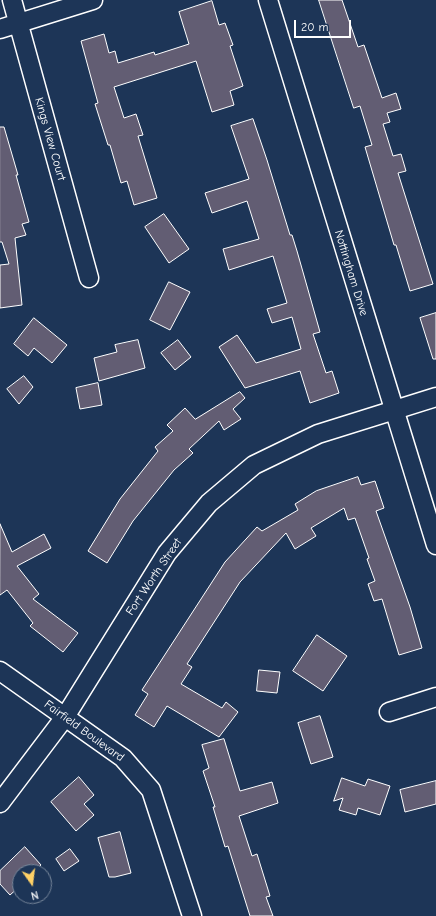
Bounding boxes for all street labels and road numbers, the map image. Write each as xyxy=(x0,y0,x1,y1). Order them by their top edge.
street label: Kings View Court xyxy=(31,96,69,182)
street label: Nottingham Drive xyxy=(331,228,371,318)
street label: Fort Worth Street xyxy=(123,536,185,618)
street label: Fairfield Boulevard xyxy=(41,697,127,765)

